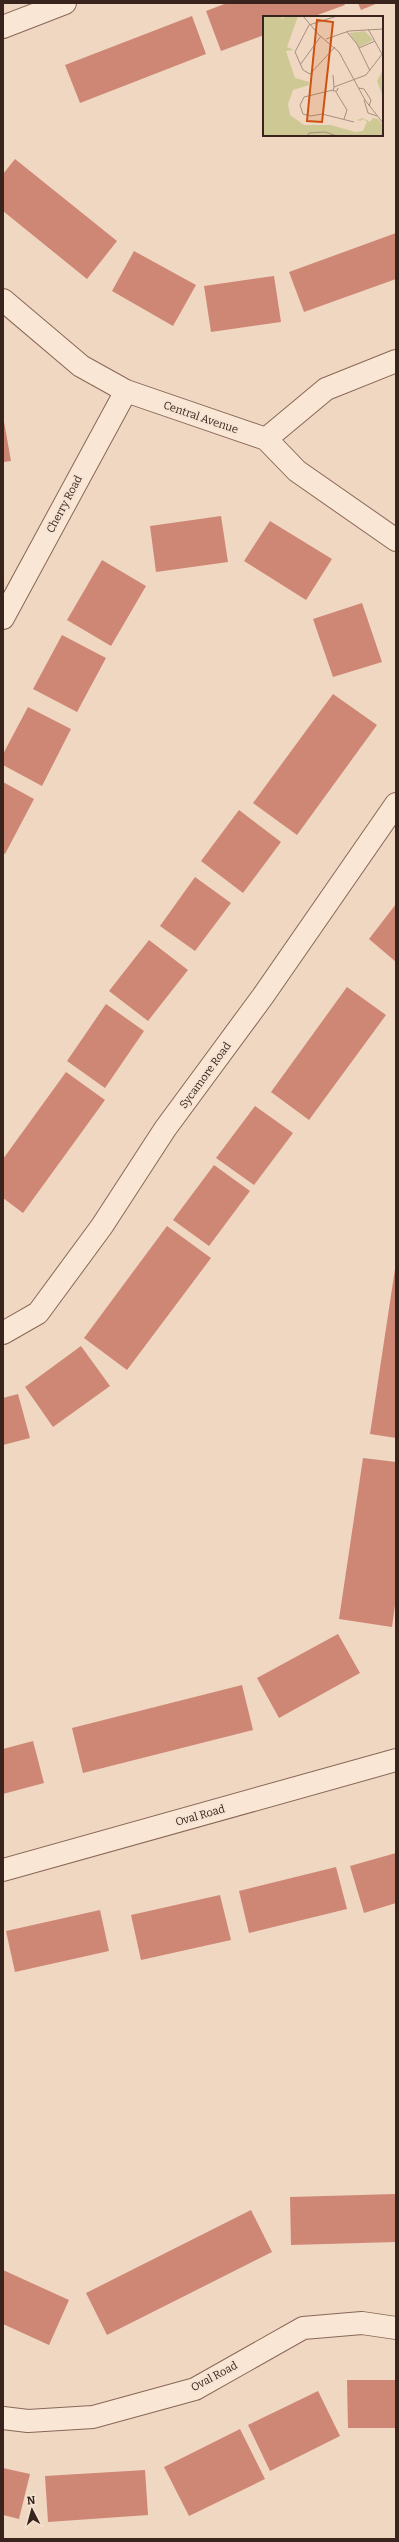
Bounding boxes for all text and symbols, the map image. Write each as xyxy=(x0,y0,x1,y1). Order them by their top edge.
inset map xyxy=(263,16,383,136)
street label: Central Avenue xyxy=(162,399,240,436)
street label: Cherry Road xyxy=(44,473,85,535)
street label: Sycamore Road xyxy=(177,1039,234,1111)
street label: Oval Road xyxy=(174,1802,227,1829)
street label: Oval Road xyxy=(189,2359,240,2394)
north arrow xyxy=(12,2490,52,2530)
text: N xyxy=(26,2494,36,2507)

